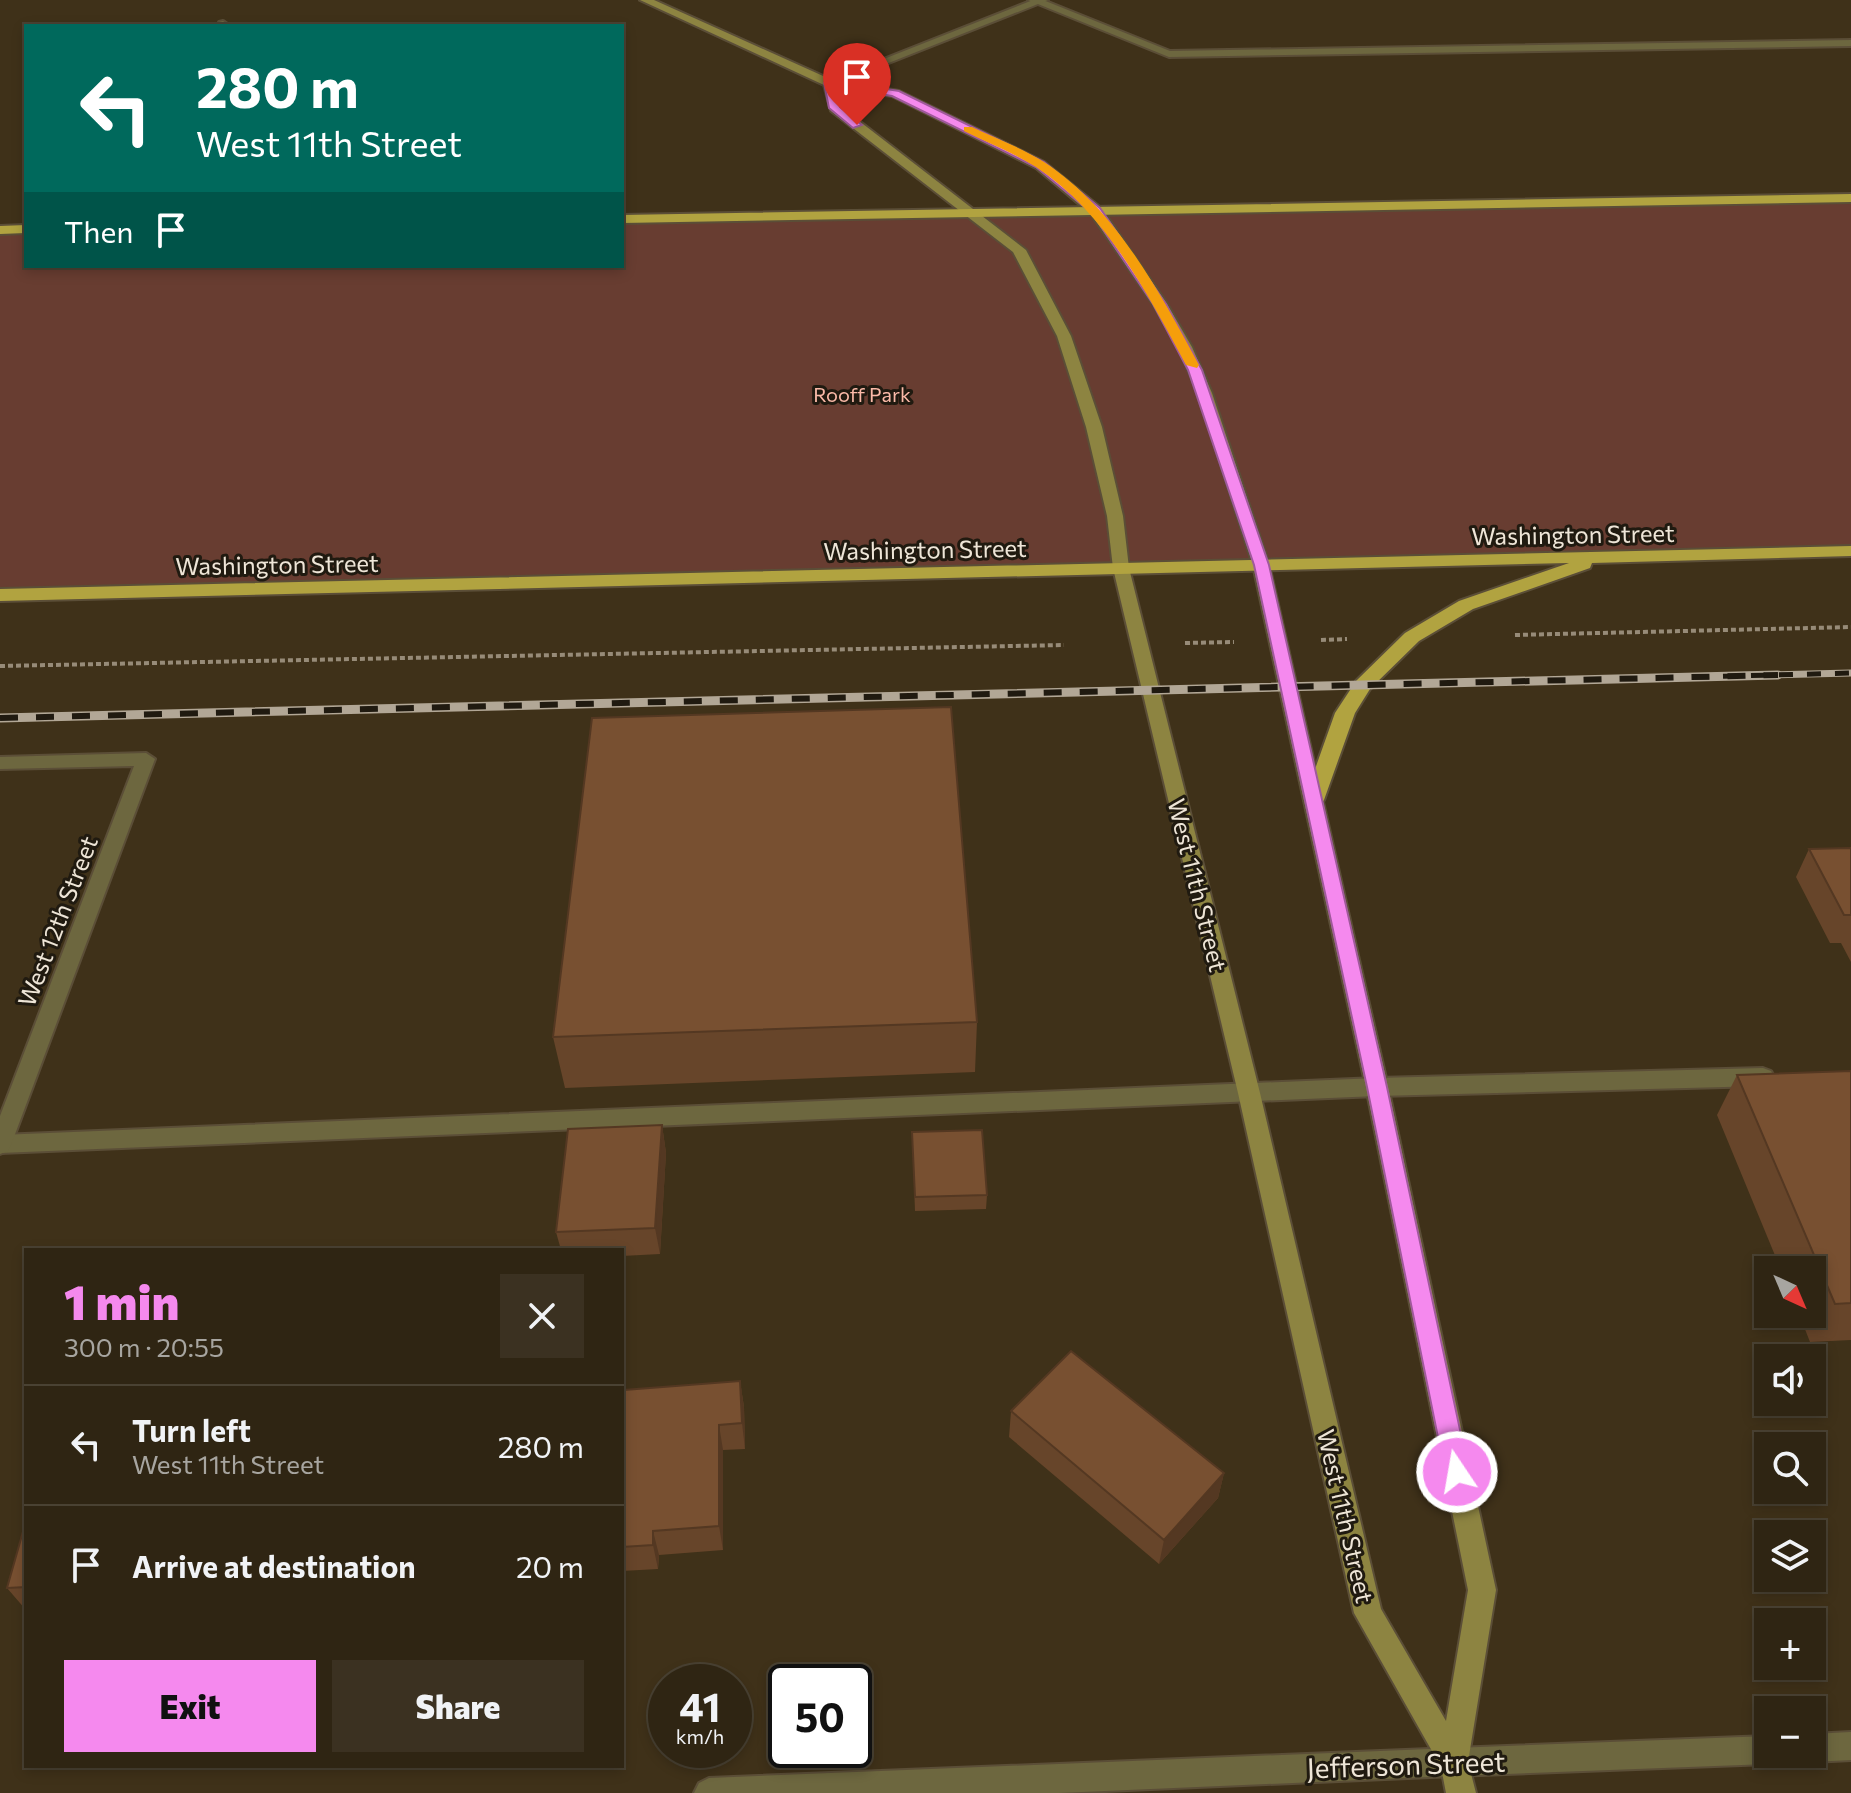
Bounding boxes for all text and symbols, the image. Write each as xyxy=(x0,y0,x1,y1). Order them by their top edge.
pin xyxy=(823,43,891,125)
text: 280 m xyxy=(196,51,359,120)
icon: arrive xyxy=(835,55,879,99)
icon: left xyxy=(64,56,168,160)
text: West 11th Street xyxy=(196,120,462,164)
icon: arrive xyxy=(149,208,193,252)
text: Then xyxy=(64,212,133,249)
park label: Rooff Park xyxy=(813,382,911,406)
street label: Washington Street xyxy=(1471,518,1675,550)
street label: Washington Street xyxy=(823,533,1027,565)
street label: Washington Street xyxy=(175,548,379,580)
street label: West 11th Street xyxy=(1162,795,1234,975)
street label: West 12th Street xyxy=(11,831,103,1010)
north arrow xyxy=(1754,1256,1826,1328)
map controls xyxy=(1754,1256,1826,1768)
text: 1 min xyxy=(64,1271,179,1330)
button: close xyxy=(500,1274,584,1358)
text: 300 m · 20:55 xyxy=(64,1331,224,1362)
button: sound xyxy=(1754,1344,1826,1416)
text: Turn left xyxy=(132,1411,251,1448)
icon: left xyxy=(64,1423,108,1467)
street label: West 11th Street xyxy=(1312,1426,1380,1606)
text: 280 m xyxy=(498,1427,584,1464)
position arrow xyxy=(1415,1430,1499,1514)
button: search xyxy=(1754,1432,1826,1504)
text: West 11th Street xyxy=(132,1448,324,1479)
button: layers xyxy=(1754,1520,1826,1592)
icon: arrive xyxy=(64,1543,108,1587)
text: Arrive at destination xyxy=(132,1547,416,1584)
text: 20 m xyxy=(516,1547,584,1584)
button: + xyxy=(1754,1608,1826,1680)
button: Exit xyxy=(64,1660,316,1752)
button: Share xyxy=(332,1660,584,1752)
speed limit sign: 50 xyxy=(768,1664,872,1768)
text: 41 xyxy=(679,1681,721,1730)
button: − xyxy=(1754,1696,1826,1768)
text: km/h xyxy=(676,1724,724,1748)
street label: Jefferson Street xyxy=(1306,1744,1506,1784)

